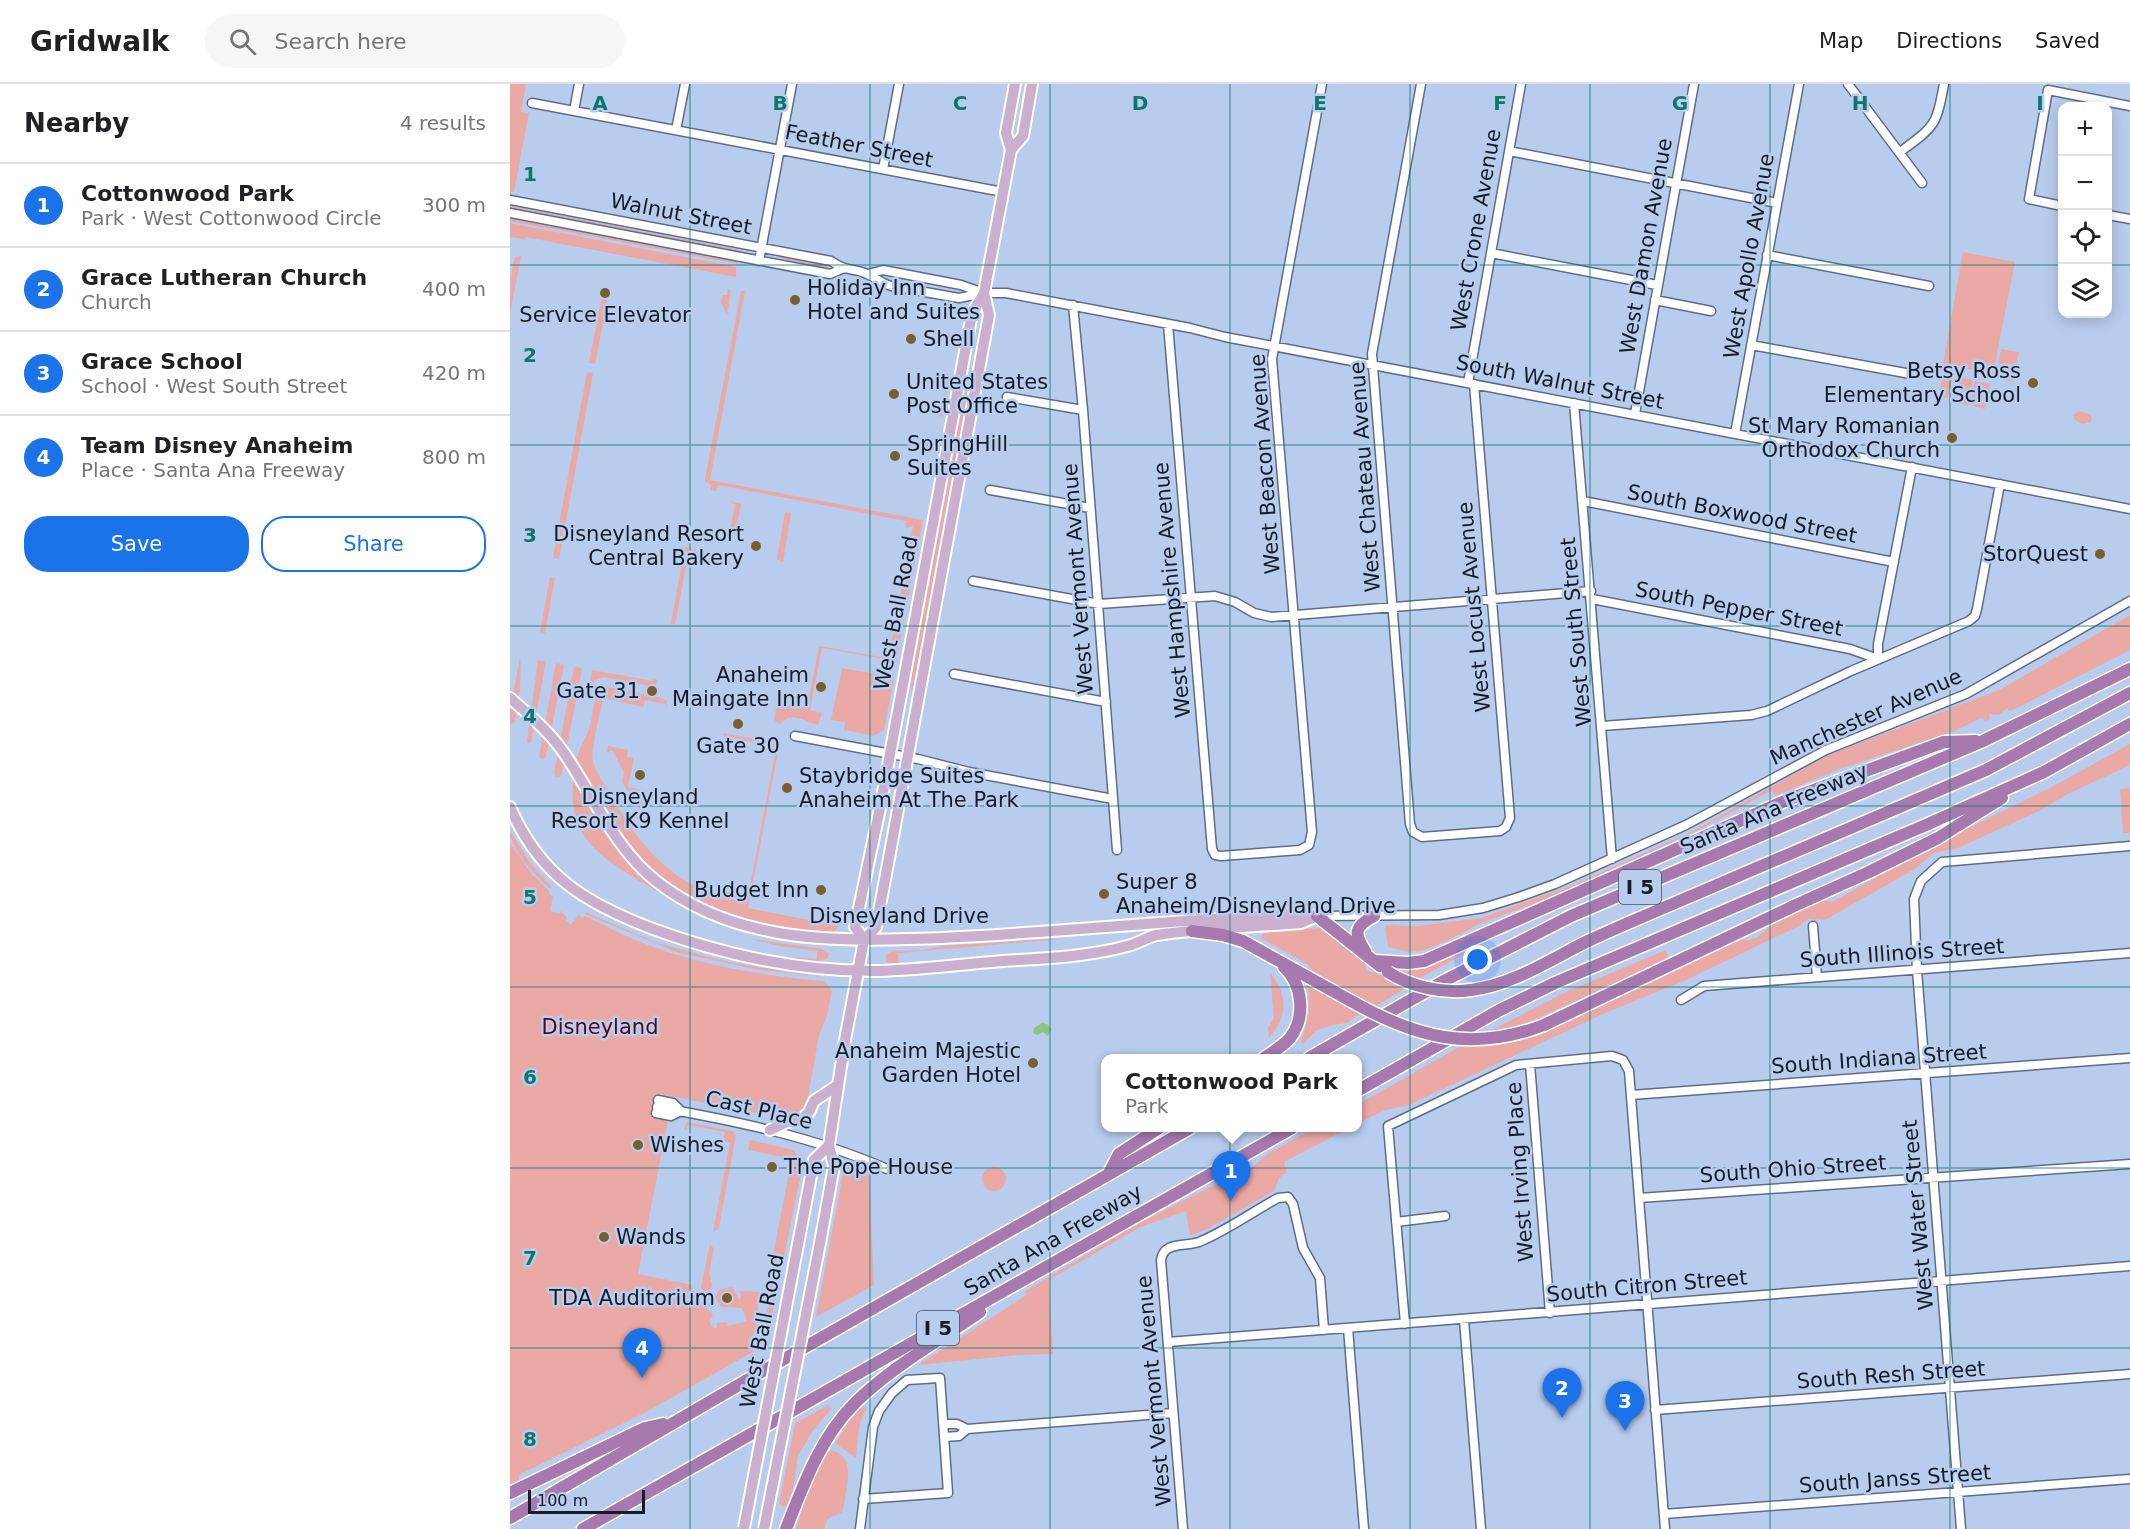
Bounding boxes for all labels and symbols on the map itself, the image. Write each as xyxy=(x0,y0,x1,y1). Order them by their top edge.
text: A xyxy=(592,91,608,115)
text: B xyxy=(772,91,788,115)
text: C xyxy=(953,91,967,115)
text: D xyxy=(1132,91,1148,115)
text: E xyxy=(1313,91,1327,115)
text: F xyxy=(1493,91,1507,115)
text: G xyxy=(1672,91,1688,115)
text: H xyxy=(1852,91,1868,115)
text: I xyxy=(2036,91,2044,115)
street label: Feather Street xyxy=(783,120,935,172)
street label: West Crone Avenue xyxy=(1446,127,1506,333)
street label: West Damon Avenue xyxy=(1615,136,1677,356)
street label: West Apollo Avenue xyxy=(1719,151,1779,361)
text: 1 xyxy=(523,162,537,186)
street label: Walnut Street xyxy=(608,189,754,239)
place label: Holiday Inn Hotel and Suites xyxy=(807,276,980,324)
marker: Service Elevator xyxy=(598,286,612,300)
marker: Holiday Inn Hotel and Suites xyxy=(788,293,802,307)
place label: Service Elevator xyxy=(519,303,691,327)
place label: Shell xyxy=(923,327,974,351)
marker: Shell xyxy=(904,332,918,346)
text: 2 xyxy=(523,343,537,367)
street label: South Walnut Street xyxy=(1454,350,1666,414)
street label: West Beacon Avenue xyxy=(1245,353,1285,575)
place label: Betsy Ross Elementary School xyxy=(1824,359,2021,407)
street label: West Chateau Avenue xyxy=(1345,361,1385,593)
place label: United States Post Office xyxy=(906,370,1048,418)
marker: Betsy Ross Elementary School xyxy=(2026,376,2040,390)
marker: United States Post Office xyxy=(887,387,901,401)
place label: St Mary Romanian Orthodox Church xyxy=(1748,414,1940,462)
marker: St Mary Romanian Orthodox Church xyxy=(1945,431,1959,445)
place label: SpringHill Suites xyxy=(907,432,1008,480)
marker: SpringHill Suites xyxy=(888,449,902,463)
street label: West Hampshire Avenue xyxy=(1149,461,1195,719)
street label: West Vermont Avenue xyxy=(1058,463,1098,695)
street label: South Boxwood Street xyxy=(1625,480,1859,548)
street label: West Locust Avenue xyxy=(1453,501,1495,713)
place label: Disneyland Resort Central Bakery xyxy=(553,522,744,570)
text: 3 xyxy=(523,523,537,547)
street label: West Ball Road xyxy=(869,534,923,692)
street label: West South Street xyxy=(1556,536,1596,728)
marker: Disneyland Resort Central Bakery xyxy=(749,539,763,553)
place label: StorQuest xyxy=(1983,542,2088,566)
marker: StorQuest xyxy=(2093,547,2107,561)
street label: South Pepper Street xyxy=(1633,577,1845,641)
place label: Anaheim Maingate Inn xyxy=(672,663,809,711)
street label: Manchester Avenue xyxy=(1766,664,1966,770)
place label: Gate 31 xyxy=(556,679,640,703)
marker: Anaheim Maingate Inn xyxy=(814,680,828,694)
marker: Gate 31 xyxy=(645,684,659,698)
text: 4 xyxy=(523,704,537,728)
marker: Gate 30 xyxy=(731,717,745,731)
place label: Gate 30 xyxy=(696,734,780,758)
street label: Santa Ana Freeway xyxy=(1677,759,1871,859)
place label: Staybridge Suites Anaheim At The Park xyxy=(799,764,1020,812)
marker: Disneyland Resort K9 Kennel xyxy=(633,768,647,782)
marker: Staybridge Suites Anaheim At The Park xyxy=(780,781,794,795)
place label: Disneyland Resort K9 Kennel xyxy=(551,785,729,833)
place label: Super 8 Anaheim/Disneyland Drive xyxy=(1116,870,1396,918)
road number: I 5 xyxy=(1619,870,1661,904)
place label: Budget Inn xyxy=(694,878,809,902)
marker: Budget Inn xyxy=(814,883,828,897)
text: 5 xyxy=(523,885,537,909)
marker: Super 8 Anaheim/Disneyland Drive xyxy=(1097,887,1111,901)
street label: Disneyland Drive xyxy=(809,904,989,928)
street label: South Illinois Street xyxy=(1799,934,2005,972)
your location xyxy=(1463,945,1492,974)
park label: Disneyland xyxy=(542,1015,658,1039)
place label: Anaheim Majestic Garden Hotel xyxy=(835,1039,1021,1087)
street label: South Indiana Street xyxy=(1770,1039,1988,1079)
marker: Anaheim Majestic Garden Hotel xyxy=(1026,1056,1040,1070)
text: 6 xyxy=(523,1065,537,1089)
street label: West Irving Place xyxy=(1502,1081,1538,1263)
street label: Cast Place xyxy=(703,1086,815,1134)
street label: West Water Street xyxy=(1898,1119,1938,1311)
place label: Wishes xyxy=(650,1133,724,1157)
marker: Wishes xyxy=(631,1138,645,1152)
street label: South Ohio Street xyxy=(1699,1151,1887,1187)
pin: 1 xyxy=(1212,1152,1250,1201)
place label: The Pope House xyxy=(783,1155,953,1179)
marker: The Pope House xyxy=(765,1160,779,1174)
street label: Santa Ana Freeway xyxy=(960,1179,1146,1301)
place label: Wands xyxy=(616,1225,686,1249)
marker: Wands xyxy=(597,1230,611,1244)
text: 7 xyxy=(523,1246,537,1270)
street label: West Ball Road xyxy=(735,1252,789,1410)
street label: South Citron Street xyxy=(1546,1265,1748,1307)
street label: West Vermont Avenue xyxy=(1132,1275,1176,1507)
place label: TDA Auditorium xyxy=(548,1286,715,1310)
marker: TDA Auditorium xyxy=(720,1291,734,1305)
road number: I 5 xyxy=(917,1311,959,1345)
pin: 4 xyxy=(622,1328,662,1378)
street label: South Resh Street xyxy=(1796,1356,1986,1394)
pin: 2 xyxy=(1542,1368,1582,1418)
pin: 3 xyxy=(1606,1382,1644,1431)
text: 8 xyxy=(523,1427,537,1451)
street label: South Janss Street xyxy=(1798,1460,1992,1498)
scale bar xyxy=(528,1487,645,1514)

